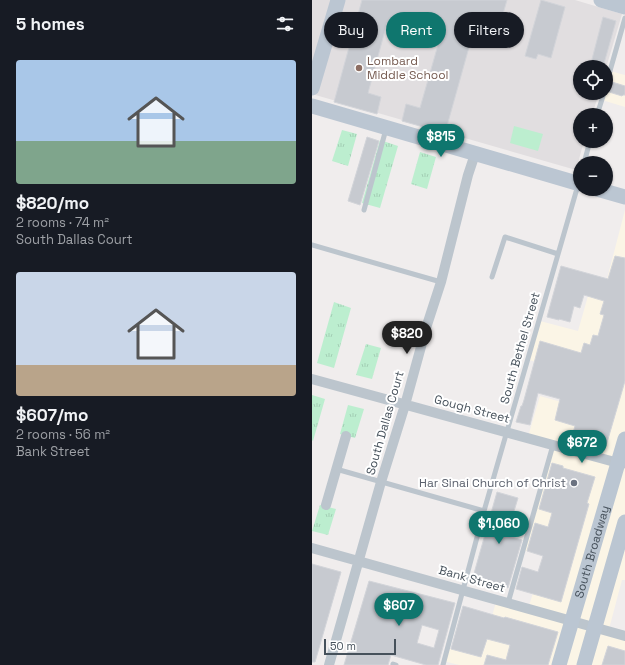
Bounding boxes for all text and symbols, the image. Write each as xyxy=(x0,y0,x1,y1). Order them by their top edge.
chip: Buy xyxy=(324,12,378,48)
chip: Rent xyxy=(386,12,446,48)
chip: Filters xyxy=(454,12,524,48)
text: 5 homes xyxy=(16,13,85,35)
icon: filters xyxy=(274,13,296,35)
place label: Lombard Middle School xyxy=(367,53,449,83)
map controls xyxy=(573,60,613,196)
button: locate xyxy=(573,60,613,100)
marker: Lombard Middle School xyxy=(354,63,364,73)
icon: home xyxy=(120,86,192,158)
button: + xyxy=(573,108,613,148)
pin: $815 xyxy=(417,124,465,158)
text: $815 xyxy=(426,128,456,145)
button: − xyxy=(573,156,613,196)
text: $820/mo xyxy=(16,192,89,214)
text: 2 rooms · 74 m² xyxy=(16,214,109,231)
text: South Dallas Court xyxy=(16,231,133,248)
street label: South Bethel Street xyxy=(496,290,544,406)
icon: home xyxy=(120,298,192,370)
pin: $820 xyxy=(383,321,431,355)
text: $820 xyxy=(391,325,423,342)
street label: South Dallas Court xyxy=(362,369,408,477)
street label: Gough Street xyxy=(432,391,512,427)
text: $607/mo xyxy=(16,404,88,426)
text: 2 rooms · 56 m² xyxy=(16,426,110,443)
pin: $672 xyxy=(558,430,606,464)
text: $672 xyxy=(567,434,597,451)
text: Bank Street xyxy=(16,443,90,460)
place label: Har Sinai Church of Christ xyxy=(419,475,566,491)
marker: Har Sinai Church of Christ xyxy=(569,478,579,488)
street label: South Broadway xyxy=(571,503,613,600)
pin: $1,060 xyxy=(466,511,532,545)
text: $1,060 xyxy=(478,515,520,532)
street label: Bank Street xyxy=(437,562,507,596)
pin: $607 xyxy=(375,593,423,627)
text: $607 xyxy=(383,597,415,614)
scale bar xyxy=(324,637,396,656)
text: 50 m xyxy=(330,639,356,653)

